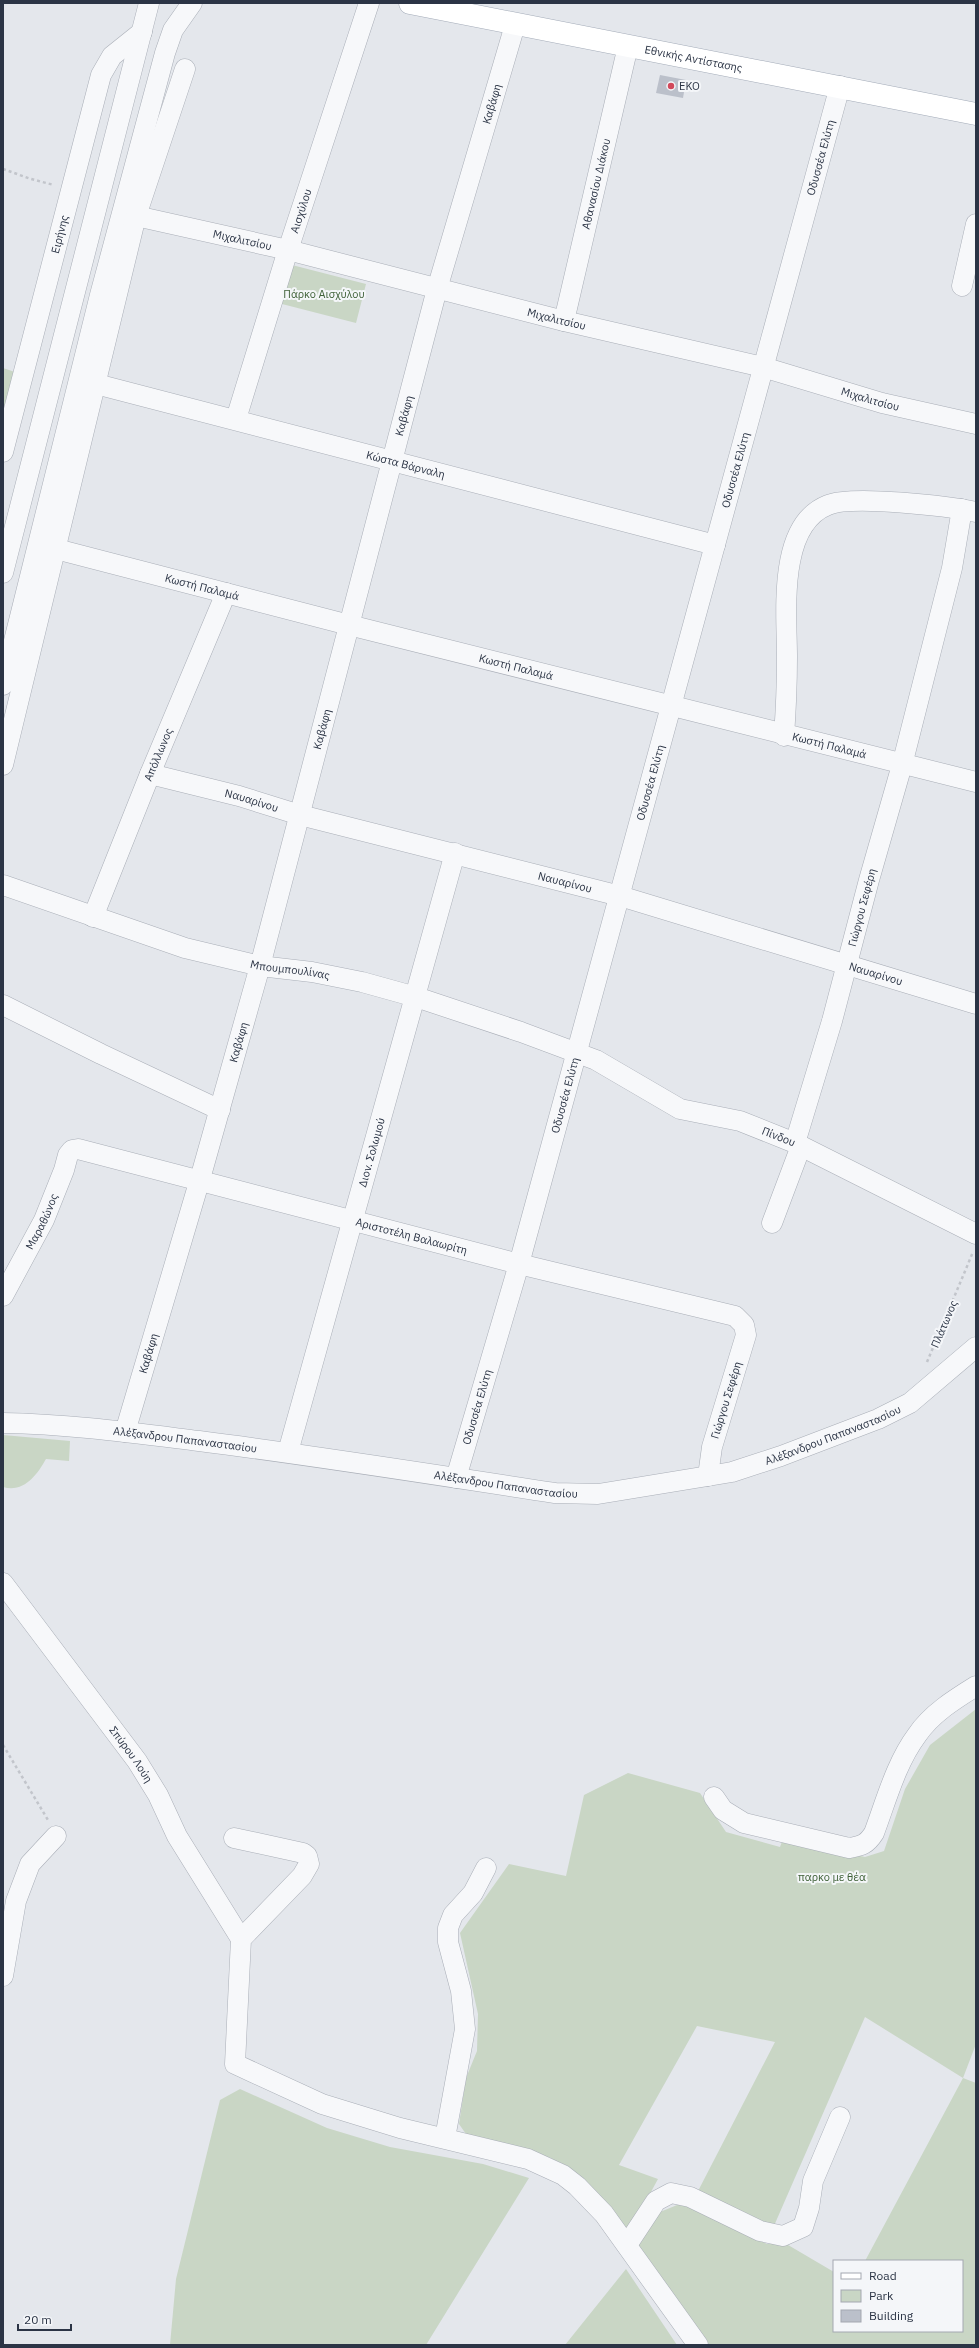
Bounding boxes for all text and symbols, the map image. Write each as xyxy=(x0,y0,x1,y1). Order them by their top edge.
street label: Εθνικής Αντίστασης xyxy=(644,42,744,75)
place label: EKO xyxy=(679,79,700,93)
marker: EKO xyxy=(666,81,676,91)
street label: Καβάφη xyxy=(479,82,504,126)
street label: Οδυσσέα Ελύτη xyxy=(804,118,838,197)
street label: Αθανασίου Διάκου xyxy=(579,137,613,231)
street label: Αισχύλου xyxy=(287,187,315,235)
street label: Ειρήνης xyxy=(48,214,71,255)
street label: Μιχαλιτσίου xyxy=(212,226,273,253)
park label: Πάρκο Αισχύλου xyxy=(283,287,365,301)
street label: Μιχαλιτσίου xyxy=(526,305,587,333)
street label: Μιχαλιτσίου xyxy=(839,384,901,414)
street label: Καβάφη xyxy=(392,394,416,437)
street label: Οδυσσέα Ελύτη xyxy=(718,431,752,510)
street label: Κώστα Βάρναλη xyxy=(365,448,447,482)
street label: Κωστή Παλαμά xyxy=(163,571,241,603)
street label: Κωστή Παλαμά xyxy=(477,651,555,683)
street label: Καβάφη xyxy=(310,707,334,751)
street label: Απόλλωνος xyxy=(141,726,176,783)
street label: Κωστή Παλαμά xyxy=(791,729,868,761)
street label: Οδυσσέα Ελύτη xyxy=(633,743,667,822)
street label: Ναυαρίνου xyxy=(223,786,280,815)
street label: Γιώργου Σεφέρη xyxy=(845,867,879,948)
street label: Ναυαρίνου xyxy=(537,869,594,896)
street label: Μπουμπουλίνας xyxy=(249,957,331,982)
street label: Ναυαρίνου xyxy=(847,959,904,988)
street label: Καβάφη xyxy=(226,1020,251,1064)
street label: Οδυσσέα Ελύτη xyxy=(548,1056,582,1135)
street label: Διον. Σολωμού xyxy=(355,1116,388,1189)
street label: Πίνδου xyxy=(760,1124,798,1149)
street label: Μαραθώνος xyxy=(22,1192,61,1252)
street label: Αριστοτέλη Βαλαωρίτη xyxy=(354,1215,469,1257)
street label: Πλάτωνος xyxy=(928,1298,960,1350)
street label: Καβάφη xyxy=(136,1332,161,1375)
street label: Γιώργου Σεφέρη xyxy=(708,1360,744,1440)
street label: Οδυσσέα Ελύτη xyxy=(459,1368,495,1446)
street label: Αλέξανδρου Παπαναστασίου xyxy=(763,1402,903,1468)
street label: Αλέξανδρου Παπαναστασίου xyxy=(112,1424,258,1456)
street label: Αλέξανδρου Παπαναστασίου xyxy=(433,1468,578,1501)
street label: Σπύρου Λούη xyxy=(106,1723,156,1785)
park label: παρκο με θέα xyxy=(798,1870,866,1884)
legend xyxy=(833,2260,963,2332)
text: Road xyxy=(869,2268,897,2283)
text: Park xyxy=(869,2288,894,2303)
scale bar xyxy=(18,2306,71,2332)
text: Building xyxy=(869,2308,914,2323)
text: 20 m xyxy=(24,2312,52,2327)

